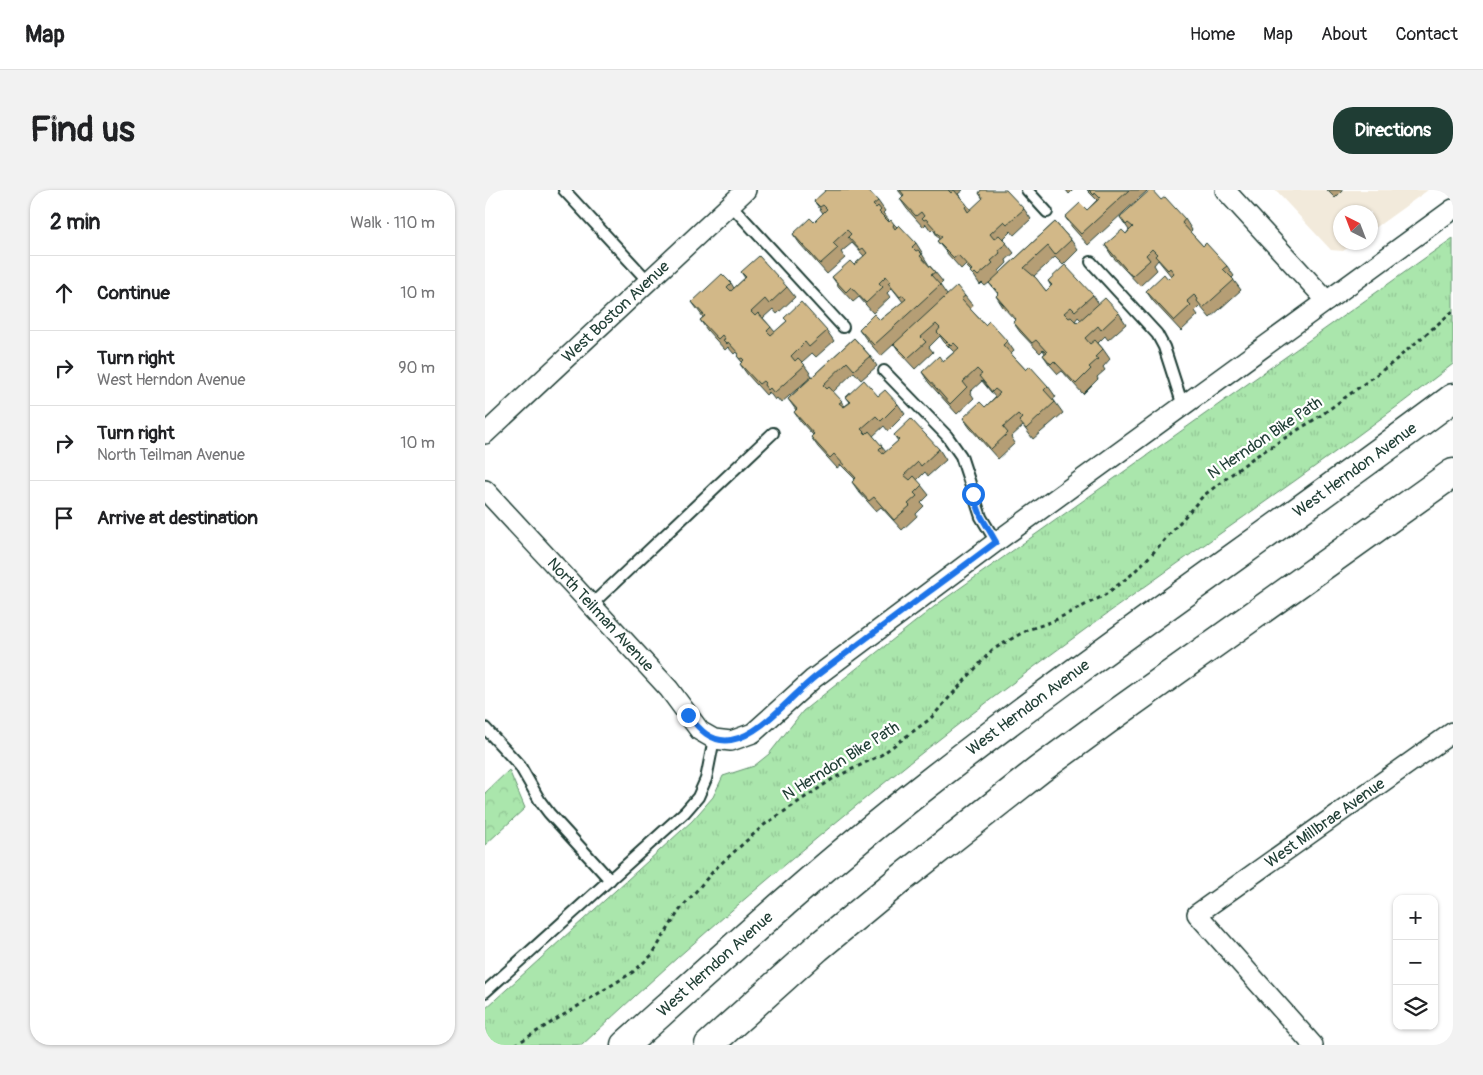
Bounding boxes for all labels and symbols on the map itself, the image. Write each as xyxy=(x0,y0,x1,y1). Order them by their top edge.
north arrow xyxy=(1333,205,1378,250)
street label: West Boston Avenue xyxy=(558,257,674,367)
street label: N Herndon Bike Path xyxy=(1204,392,1326,484)
street label: West Herndon Avenue xyxy=(1289,418,1421,522)
route start xyxy=(962,483,985,506)
street label: North Teilman Avenue xyxy=(543,554,658,676)
street label: West Herndon Avenue xyxy=(963,655,1094,760)
route end xyxy=(677,704,700,727)
street label: N Herndon Bike Path xyxy=(779,717,903,805)
street label: West Millbrae Avenue xyxy=(1261,774,1389,872)
street label: West Herndon Avenue xyxy=(653,907,777,1021)

